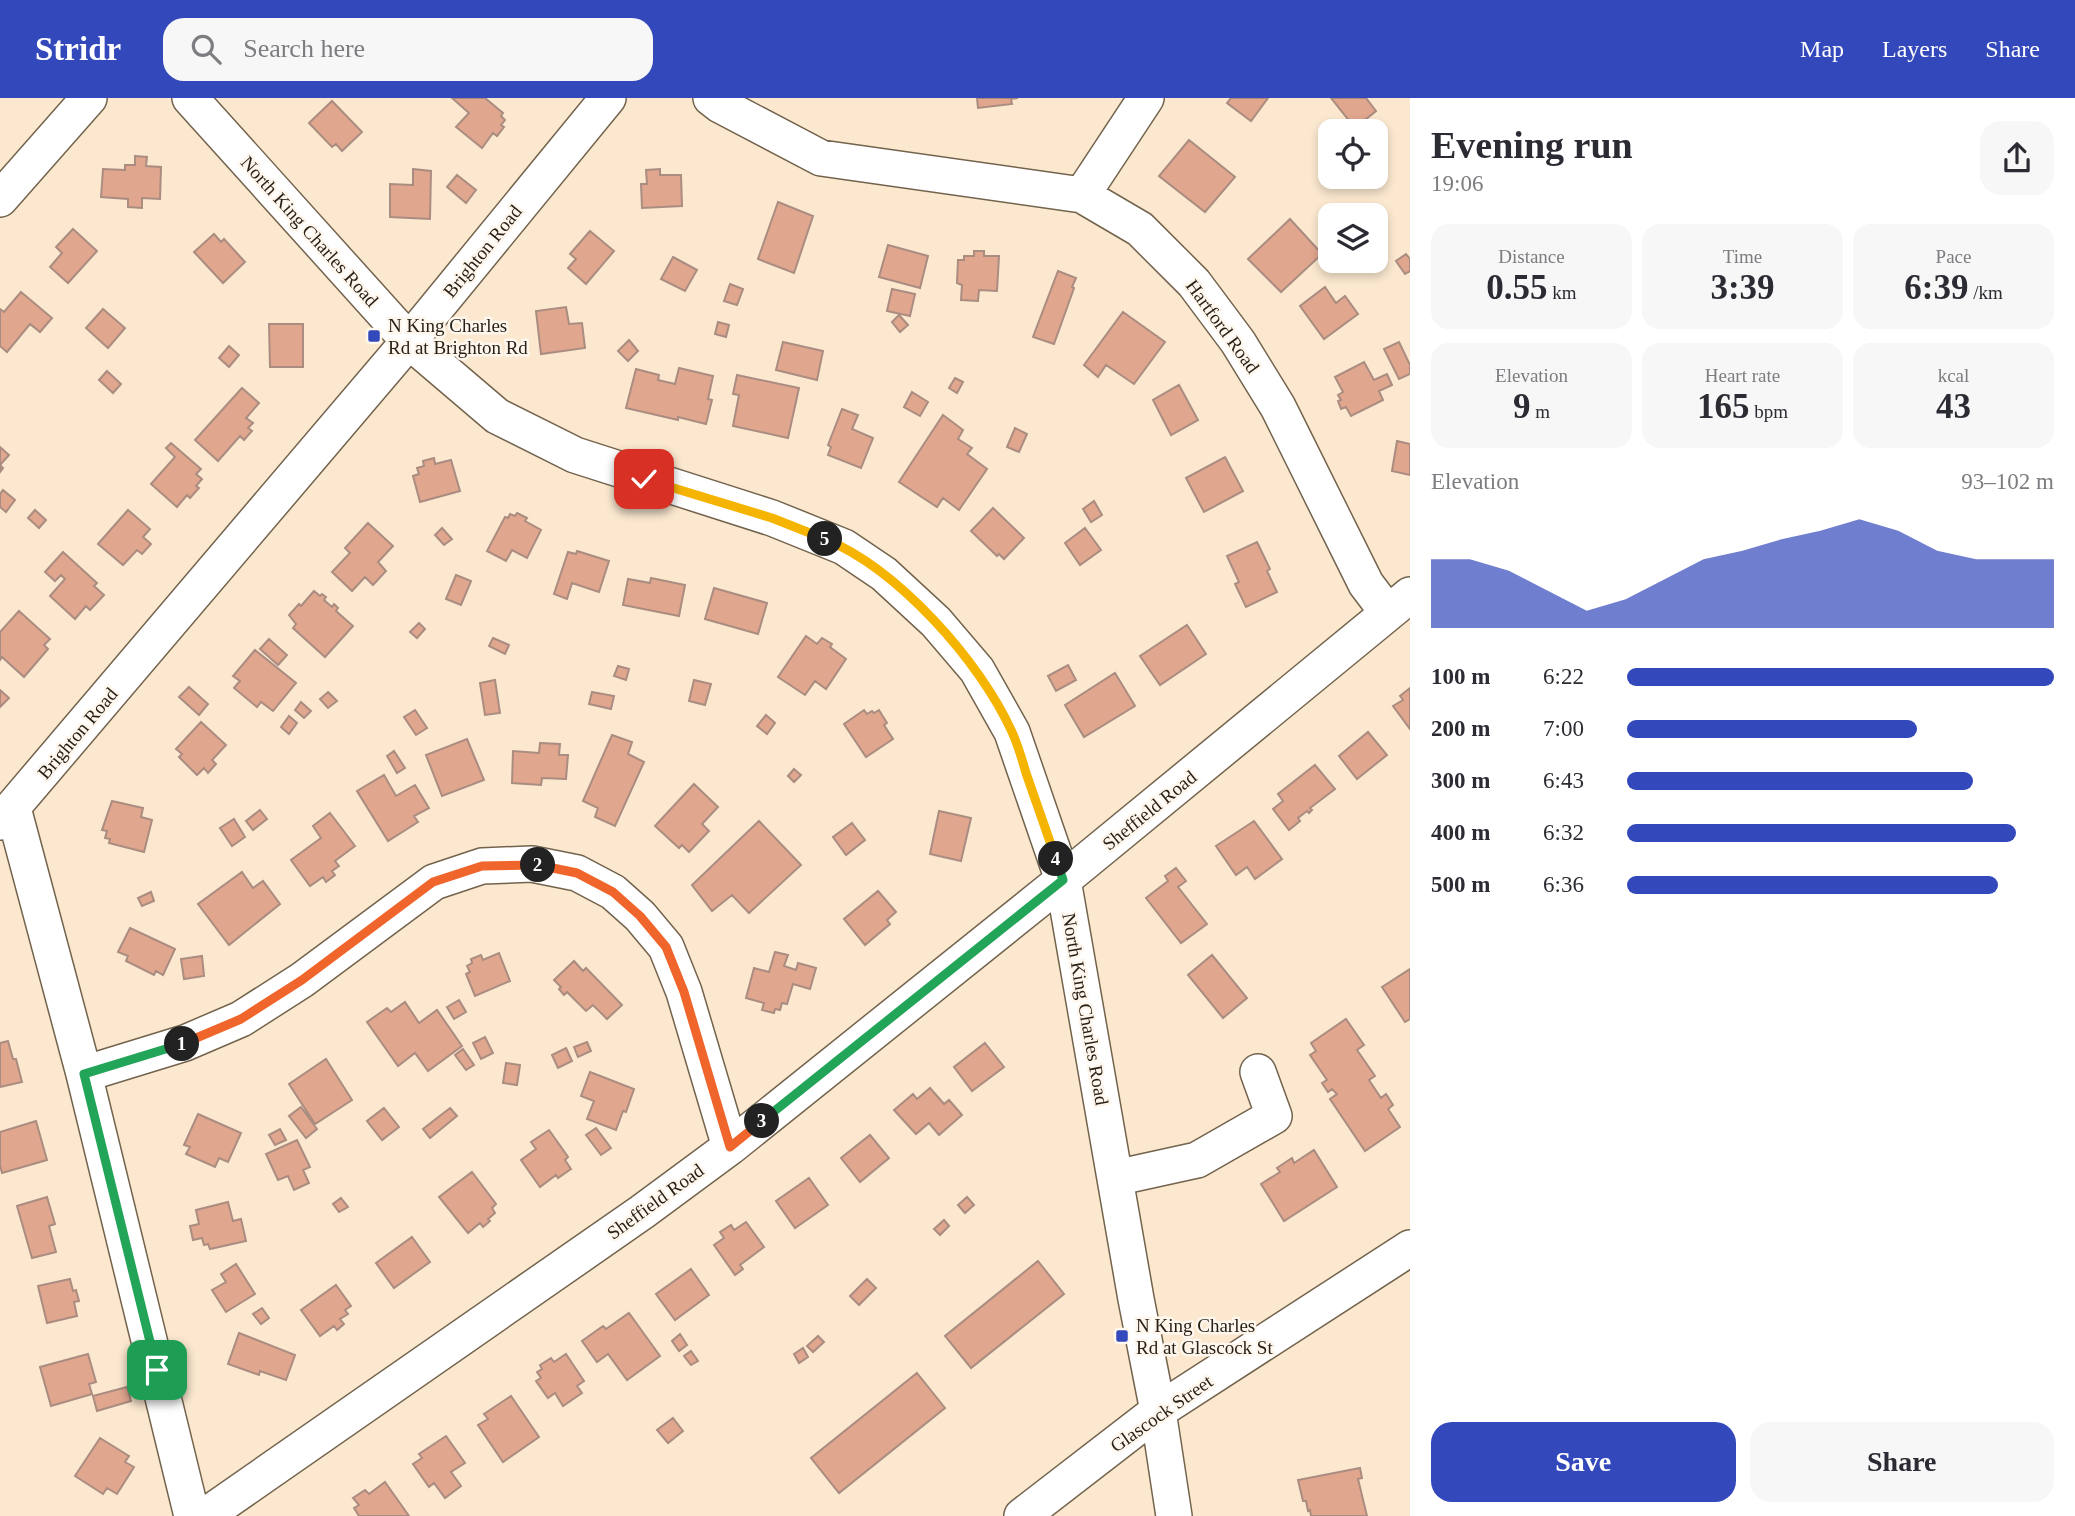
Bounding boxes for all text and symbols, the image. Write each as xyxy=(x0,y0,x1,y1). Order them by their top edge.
search box xyxy=(163,18,653,81)
icon: search xyxy=(187,30,225,68)
text: Stridr xyxy=(35,31,121,67)
text: Search here xyxy=(243,34,365,63)
text: Map xyxy=(1800,36,1844,62)
text: Layers xyxy=(1882,36,1947,62)
text: Share xyxy=(1985,36,2040,62)
map controls xyxy=(1318,119,1388,273)
button: locate xyxy=(1318,119,1388,189)
button: share xyxy=(1980,121,2054,195)
text: Evening run xyxy=(1431,124,1633,166)
street label: North King Charles Road xyxy=(237,152,383,311)
text: 19:06 xyxy=(1431,171,1483,196)
street label: Brighton Road xyxy=(439,201,526,302)
button: layers xyxy=(1318,203,1388,273)
text: Distance xyxy=(1498,246,1565,267)
text: Time xyxy=(1723,246,1762,267)
text: Pace xyxy=(1936,246,1971,267)
text: 0.55 xyxy=(1486,268,1548,307)
text: 3:39 xyxy=(1710,268,1775,307)
text: 6:39 xyxy=(1904,268,1968,307)
street label: Hartford Road xyxy=(1182,276,1264,377)
text: km xyxy=(1548,282,1577,303)
text: /km xyxy=(1968,282,2003,303)
place label: N King Charles Rd at Brighton Rd xyxy=(388,315,528,358)
marker: N King Charles Rd at Brighton Rd xyxy=(366,328,382,344)
text: Elevation xyxy=(1495,365,1568,386)
text: Heart rate xyxy=(1705,365,1780,386)
text: kcal xyxy=(1938,365,1969,386)
text: 9 xyxy=(1513,387,1530,426)
text: 165 xyxy=(1697,387,1749,426)
text: 43 xyxy=(1936,387,1971,426)
text: m xyxy=(1530,401,1550,422)
text: bpm xyxy=(1749,401,1788,422)
pin xyxy=(614,449,674,509)
icon: check xyxy=(625,460,663,498)
text: Elevation xyxy=(1431,469,1519,494)
text: 93–102 m xyxy=(1961,469,2054,494)
pin: 5 xyxy=(808,522,842,556)
text: 5 xyxy=(820,528,829,549)
text: 100 m xyxy=(1431,664,1490,689)
text: 6:22 xyxy=(1543,664,1584,689)
street label: Brighton Road xyxy=(33,683,122,783)
text: 200 m xyxy=(1431,716,1490,741)
text: 7:00 xyxy=(1543,716,1584,741)
street label: Sheffield Road xyxy=(1098,766,1201,854)
text: 300 m xyxy=(1431,768,1490,793)
text: 6:43 xyxy=(1543,768,1584,793)
text: 400 m xyxy=(1431,820,1490,845)
text: 6:32 xyxy=(1543,820,1584,845)
pin: 4 xyxy=(1038,842,1074,876)
pin: 2 xyxy=(520,848,556,882)
text: 4 xyxy=(1051,848,1060,869)
text: 2 xyxy=(533,854,542,875)
text: 500 m xyxy=(1431,872,1490,897)
text: 6:36 xyxy=(1543,872,1584,897)
street label: North King Charles Road xyxy=(1058,911,1113,1107)
pin: 1 xyxy=(164,1026,200,1062)
text: 1 xyxy=(177,1033,186,1054)
pin: 3 xyxy=(744,1104,780,1138)
text: 3 xyxy=(757,1110,766,1131)
street label: Sheffield Road xyxy=(603,1159,708,1243)
place label: N King Charles Rd at Glascock St xyxy=(1136,1315,1273,1358)
marker: N King Charles Rd at Glascock St xyxy=(1114,1328,1130,1344)
pin xyxy=(127,1340,187,1400)
icon: arrive xyxy=(138,1351,176,1389)
street label: Glascock Street xyxy=(1106,1370,1217,1456)
button: Save xyxy=(1431,1422,1736,1502)
button: Share xyxy=(1750,1422,2054,1502)

